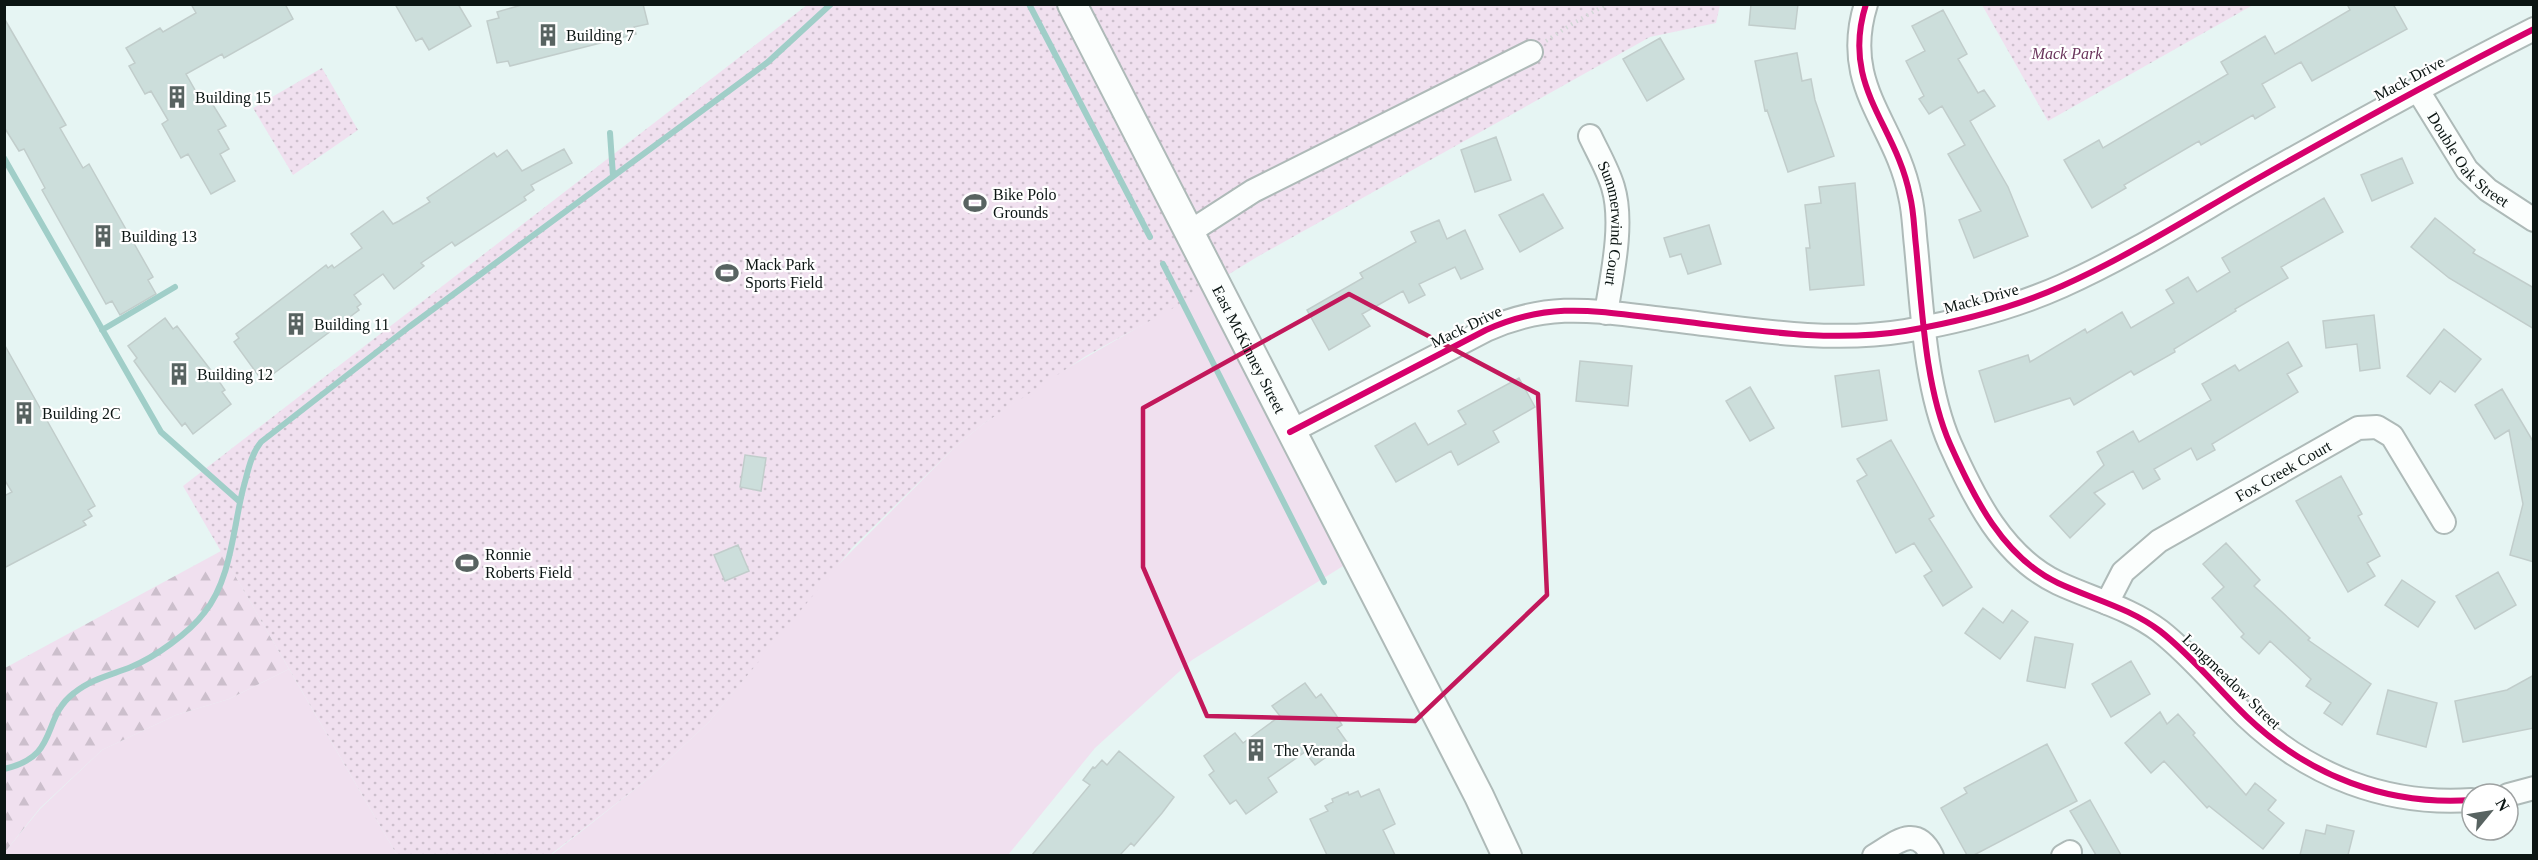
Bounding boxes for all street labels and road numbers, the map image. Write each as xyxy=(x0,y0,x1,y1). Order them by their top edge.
street label: Mack Drive xyxy=(2371,53,2447,104)
street label: Double Oak Street xyxy=(2424,109,2512,211)
street label: Summerwind Court xyxy=(1595,158,1626,287)
street label: Mack Drive xyxy=(1942,280,2020,317)
street label: East McKinney Street xyxy=(1209,283,1289,417)
street label: Mack Drive xyxy=(1428,302,1504,351)
street label: Fox Creek Court xyxy=(2232,437,2335,505)
street label: Longmeadow Street xyxy=(2179,630,2284,733)

